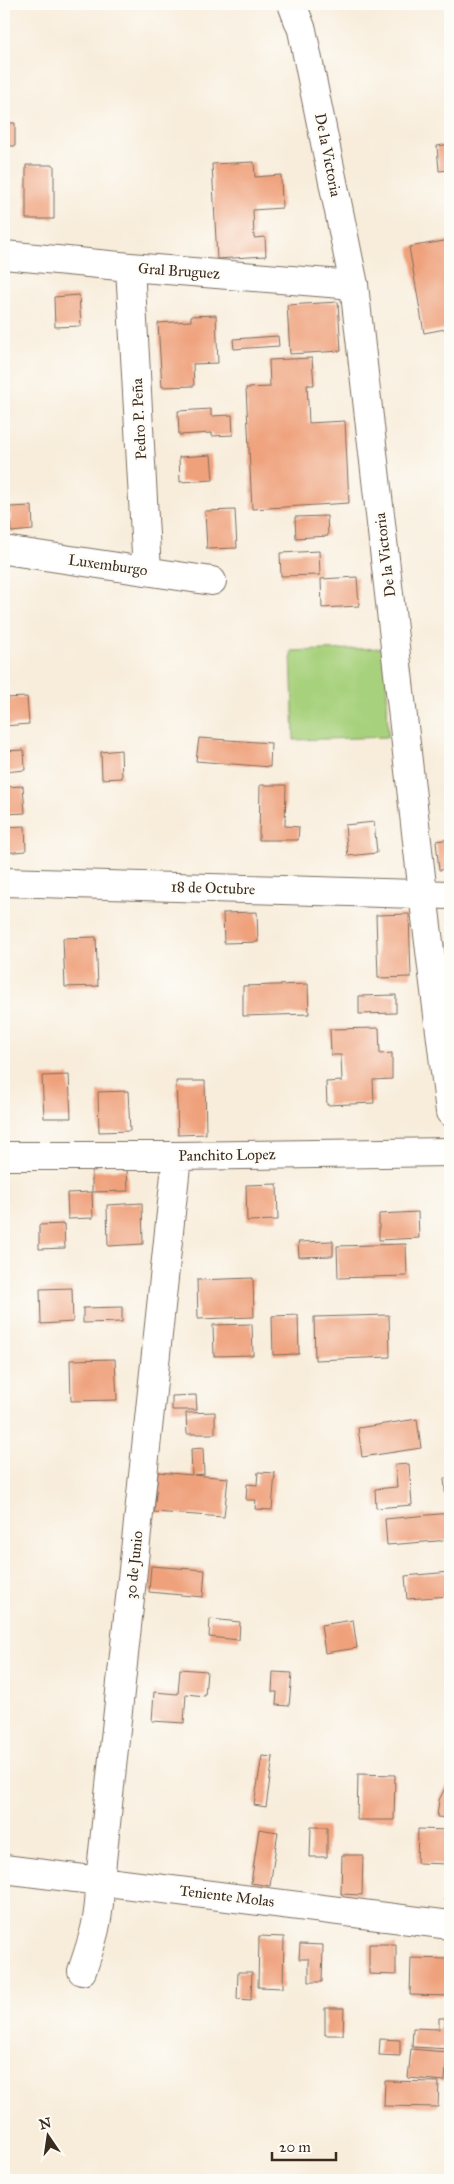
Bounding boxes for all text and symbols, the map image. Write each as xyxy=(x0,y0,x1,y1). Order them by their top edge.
street label: De la Victoria xyxy=(311,112,345,199)
street label: Gral Bruguez xyxy=(137,259,221,283)
street label: Pedro P. Peña xyxy=(128,377,150,460)
street label: De la Victoria xyxy=(371,511,399,598)
street label: Luxemburgo xyxy=(67,551,149,580)
street label: 18 de Octubre xyxy=(171,878,255,898)
street label: Panchito Lopez xyxy=(178,1145,276,1165)
street label: 30 de Junio xyxy=(121,1530,148,1600)
street label: Teniente Molas xyxy=(179,1881,275,1911)
north arrow xyxy=(22,2112,72,2162)
text: N xyxy=(37,2114,53,2133)
scale bar xyxy=(272,2129,335,2161)
text: 20 m xyxy=(279,2138,311,2156)

